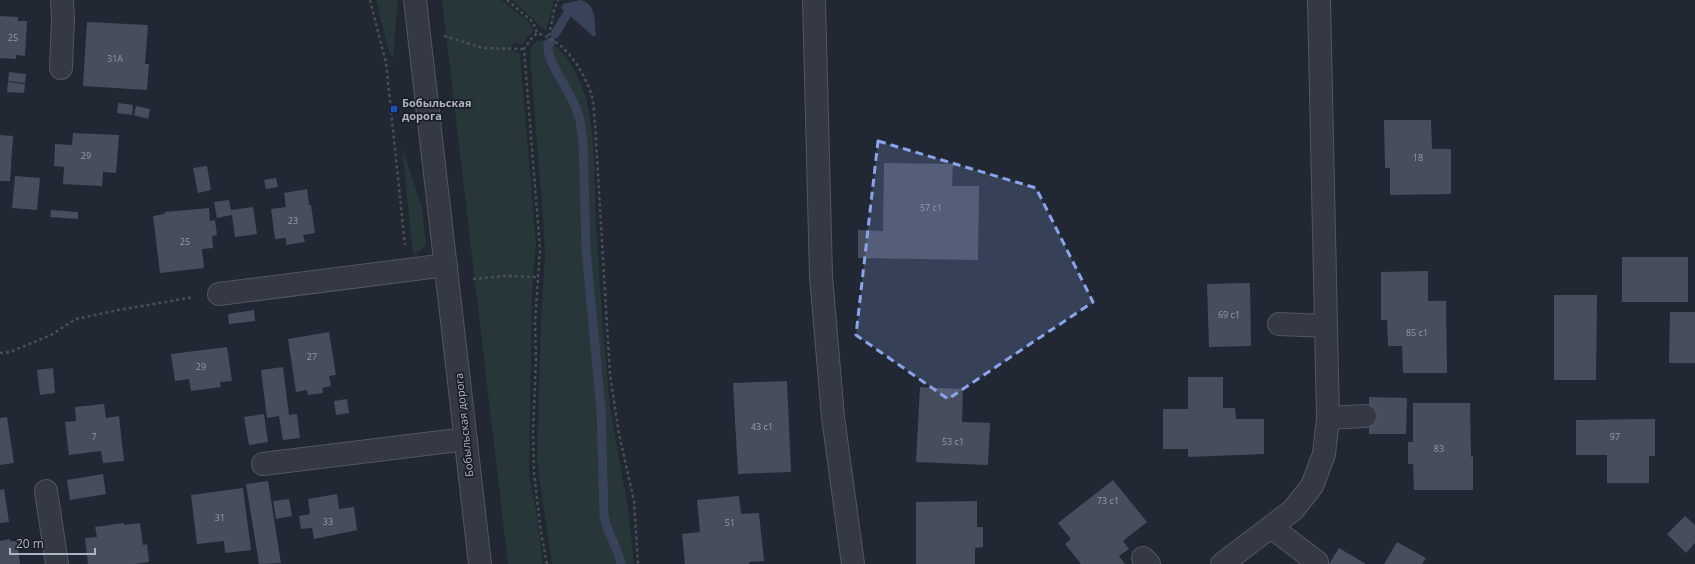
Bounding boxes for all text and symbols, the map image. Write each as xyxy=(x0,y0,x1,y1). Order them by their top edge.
house number: 25 xyxy=(8,31,18,44)
house number: 31А xyxy=(107,52,123,65)
place label: Бобыльская дорога xyxy=(402,95,472,123)
marker: Бобыльская дорога xyxy=(389,104,399,114)
house number: 29 xyxy=(81,149,91,162)
house number: 18 xyxy=(1413,151,1423,164)
house number: 57 с1 xyxy=(920,201,942,214)
house number: 23 xyxy=(288,214,298,227)
house number: 25 xyxy=(180,235,190,248)
house number: 69 с1 xyxy=(1218,308,1240,321)
house number: 85 с1 xyxy=(1406,326,1428,339)
house number: 27 xyxy=(307,350,317,363)
house number: 29 xyxy=(196,360,206,373)
street label: Бобыльская дорога xyxy=(451,372,476,478)
house number: 43 с1 xyxy=(751,420,773,433)
house number: 7 xyxy=(91,430,97,443)
house number: 97 xyxy=(1610,430,1620,443)
house number: 53 с1 xyxy=(942,435,964,448)
house number: 83 xyxy=(1434,442,1444,455)
house number: 73 с1 xyxy=(1097,494,1119,507)
house number: 31 xyxy=(215,511,225,524)
house number: 33 xyxy=(323,515,333,528)
house number: 51 xyxy=(725,516,735,529)
scale bar xyxy=(10,530,95,556)
text: 20 m xyxy=(16,535,44,552)

